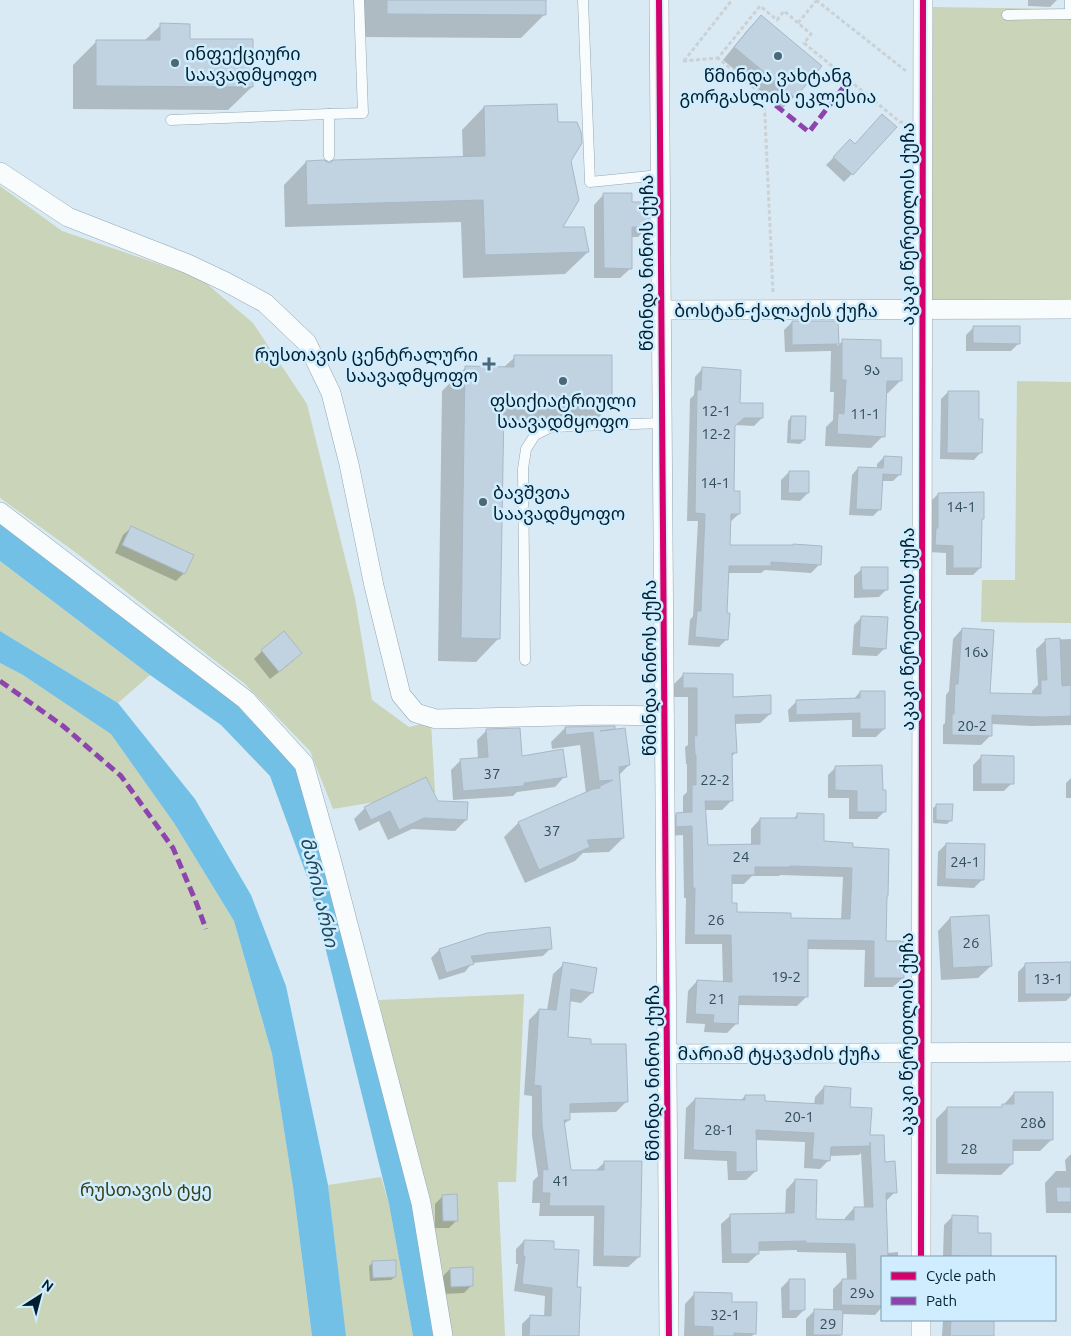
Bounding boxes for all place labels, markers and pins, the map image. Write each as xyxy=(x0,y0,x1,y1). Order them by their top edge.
place label: ინფექციური საავადმყოფო xyxy=(185,43,317,86)
marker: წმინდა ვახტანგ გორგასლის ეკლესია xyxy=(772,50,784,62)
marker: ინფექციური საავადმყოფო xyxy=(169,57,181,69)
place label: წმინდა ვახტანგ გორგასლის ეკლესია xyxy=(680,65,876,108)
place label: რუსთავის ცენტრალური საავადმყოფო xyxy=(255,344,478,387)
marker: რუსთავის ცენტრალური საავადმყოფო xyxy=(482,357,496,371)
marker: ფსიქიატრიული საავადმყოფო xyxy=(557,375,569,387)
place label: ფსიქიატრიული საავადმყოფო xyxy=(490,390,636,433)
place label: ბავშვთა საავადმყოფო xyxy=(493,482,625,525)
marker: ბავშვთა საავადმყოფო xyxy=(477,496,489,508)

